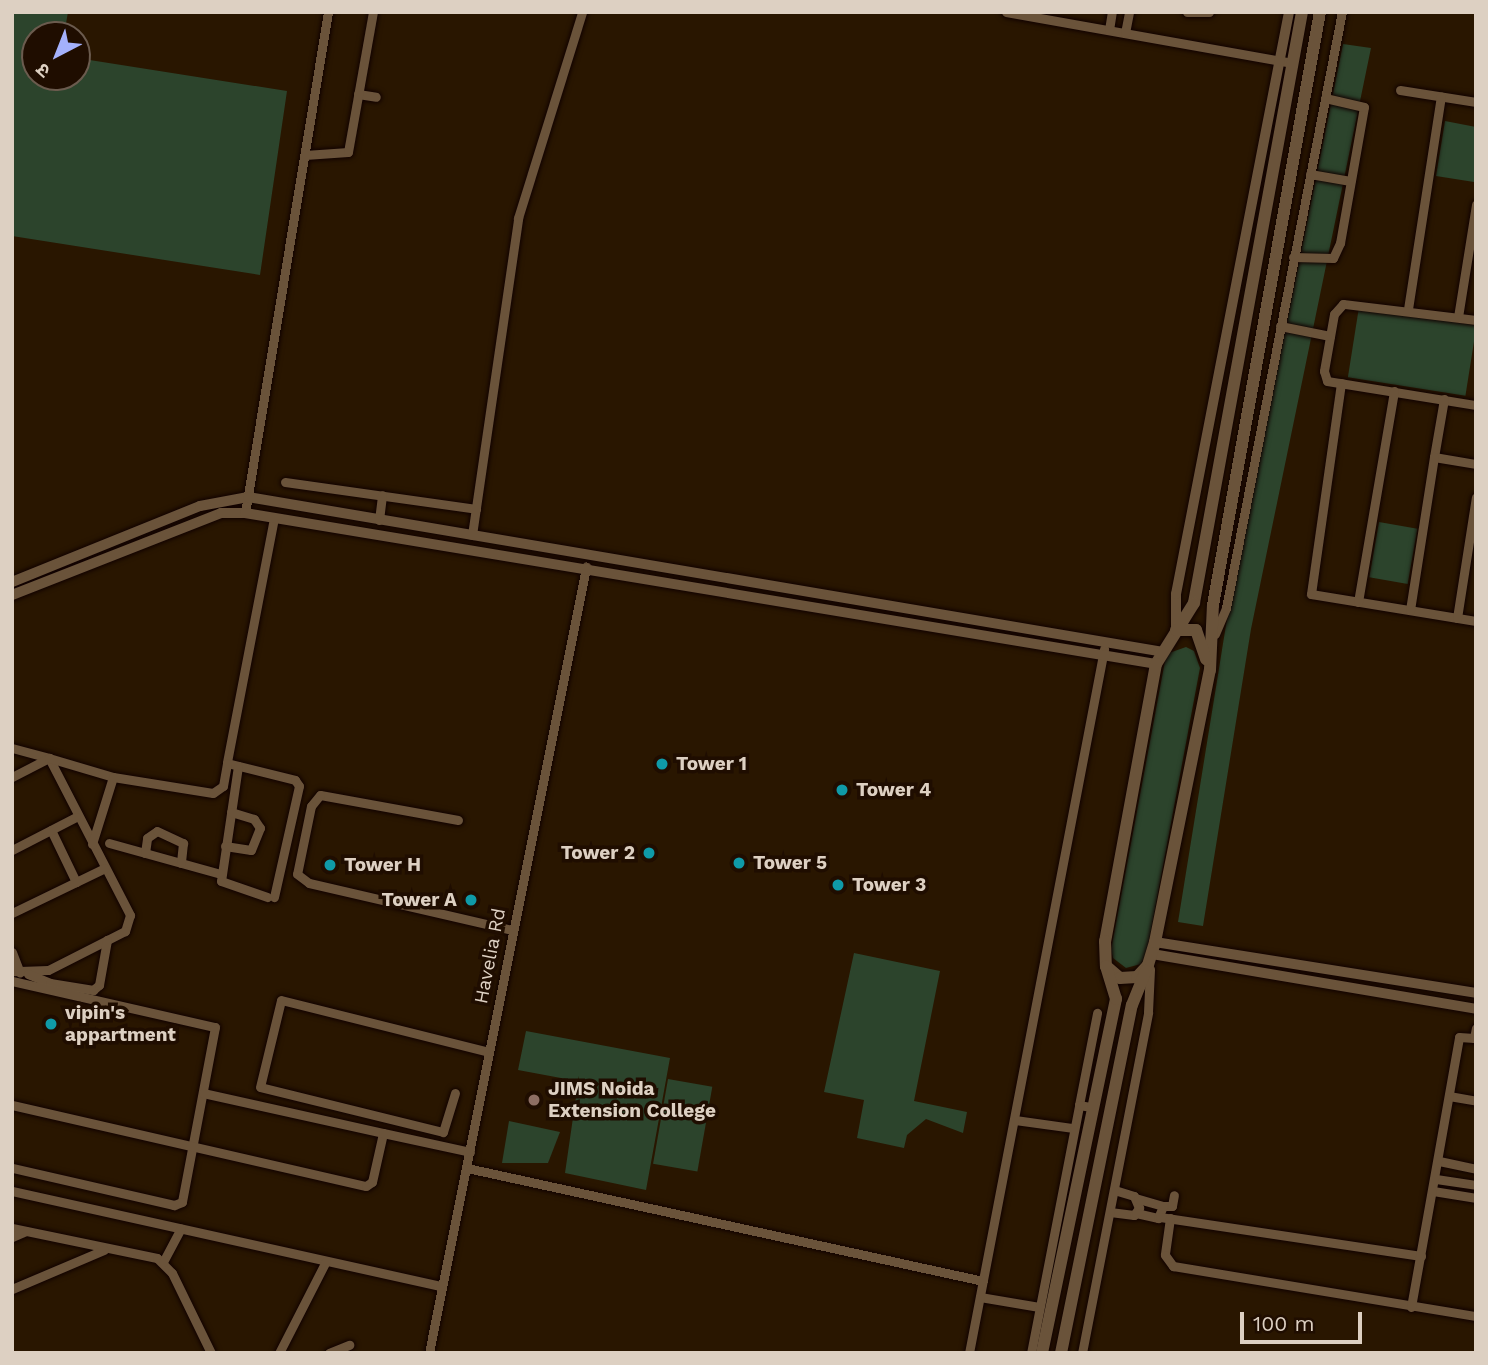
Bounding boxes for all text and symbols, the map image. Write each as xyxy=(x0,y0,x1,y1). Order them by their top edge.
north arrow xyxy=(21,21,91,91)
text: उ xyxy=(31,58,55,83)
place label: Tower 1 xyxy=(676,753,747,775)
marker: Tower 1 xyxy=(654,756,670,772)
place label: Tower 4 xyxy=(856,779,932,801)
marker: Tower 4 xyxy=(834,782,850,798)
place label: Tower 2 xyxy=(560,842,635,864)
marker: Tower 2 xyxy=(641,845,657,861)
place label: Tower 5 xyxy=(753,852,827,874)
place label: Tower H xyxy=(344,854,421,876)
marker: Tower 5 xyxy=(731,855,747,871)
marker: Tower H xyxy=(322,857,338,873)
place label: Tower 3 xyxy=(852,874,927,896)
marker: Tower 3 xyxy=(830,877,846,893)
place label: Tower A xyxy=(381,889,457,911)
marker: Tower A xyxy=(463,892,479,908)
street label: Havelia Rd xyxy=(470,906,510,1006)
place label: vipin's appartment xyxy=(65,1002,176,1046)
marker: vipin's appartment xyxy=(43,1016,59,1032)
place label: JIMS Noida Extension College xyxy=(548,1078,716,1122)
marker: JIMS Noida Extension College xyxy=(526,1092,542,1108)
scale bar xyxy=(1243,1298,1366,1342)
text: 100 m xyxy=(1253,1311,1315,1336)

